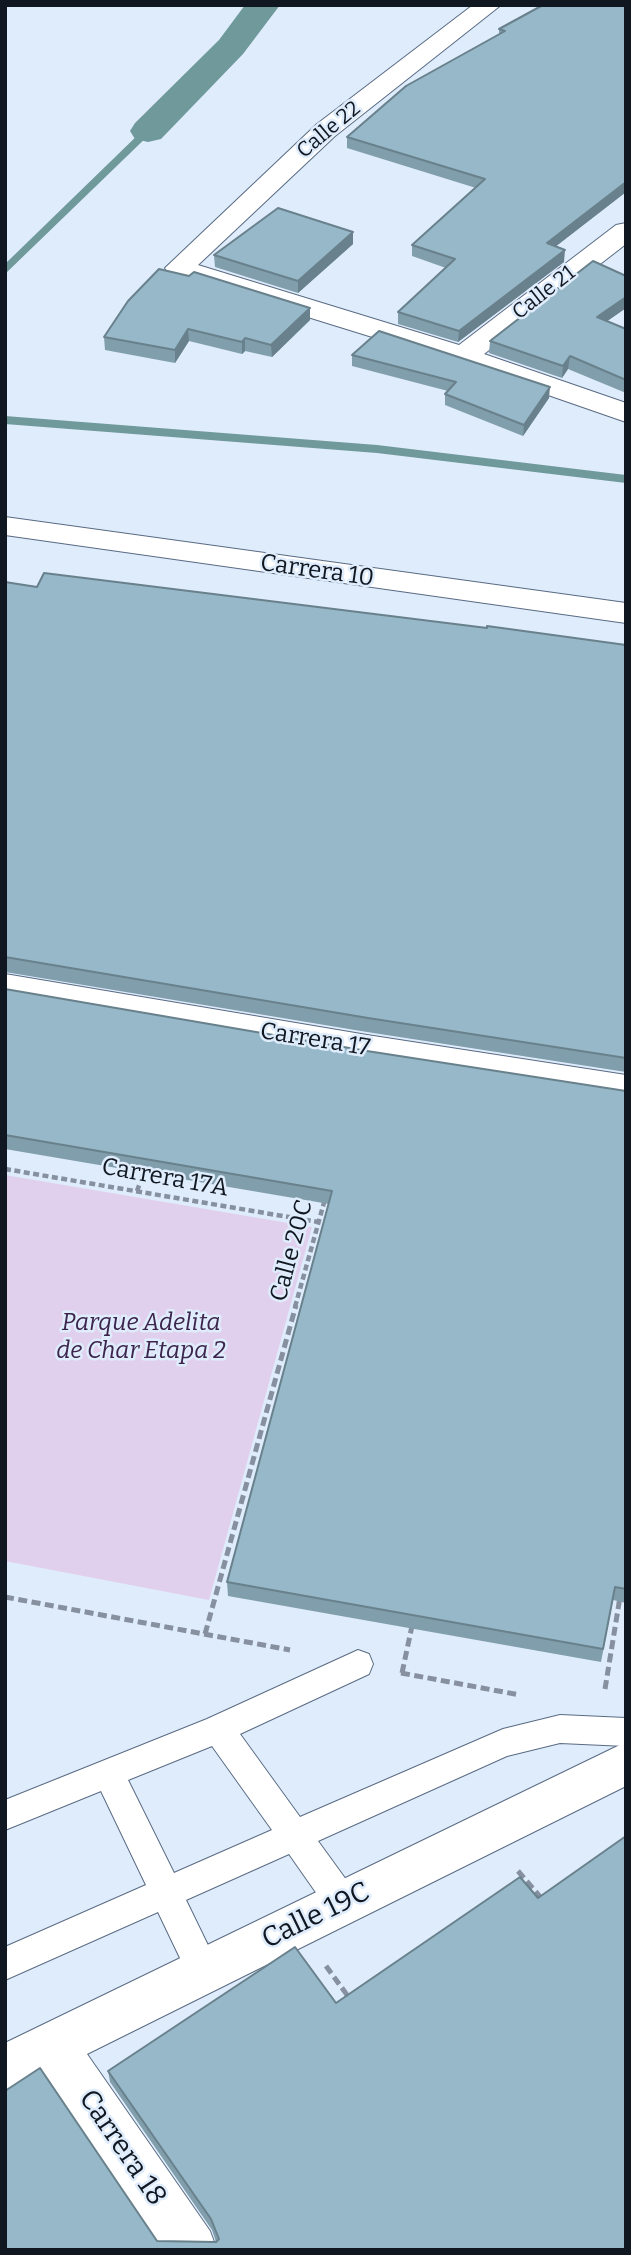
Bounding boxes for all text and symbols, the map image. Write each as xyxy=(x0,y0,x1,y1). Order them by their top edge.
street label: Calle 22 xyxy=(292,96,366,164)
street label: Calle 21 xyxy=(508,261,580,325)
street label: Carrera 10 xyxy=(258,549,376,593)
street label: Carrera 17 xyxy=(258,1017,372,1063)
street label: Carrera 17A xyxy=(100,1153,230,1203)
street label: Calle 20C xyxy=(265,1197,319,1305)
park label: Parque Adelita de Char Etapa 2 xyxy=(56,1309,226,1365)
street label: Calle 19C xyxy=(257,1876,375,1956)
street label: Carrera 18 xyxy=(71,2084,173,2212)

